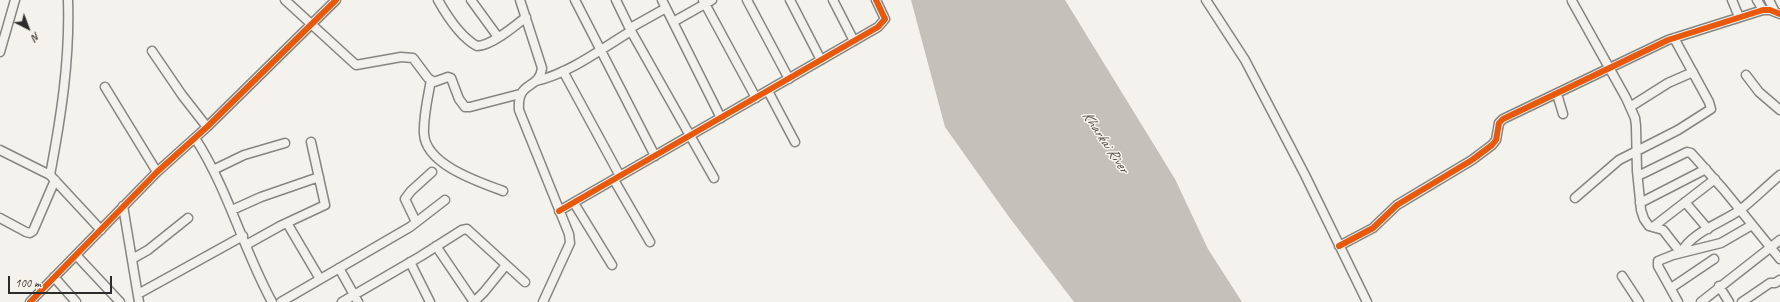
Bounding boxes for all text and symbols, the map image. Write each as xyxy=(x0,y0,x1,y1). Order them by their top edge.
north arrow xyxy=(8,8,48,48)
text: N xyxy=(29,29,43,44)
water label: Kharkai River xyxy=(1078,108,1132,176)
scale bar xyxy=(10,268,114,294)
text: 100 m xyxy=(15,275,41,291)

